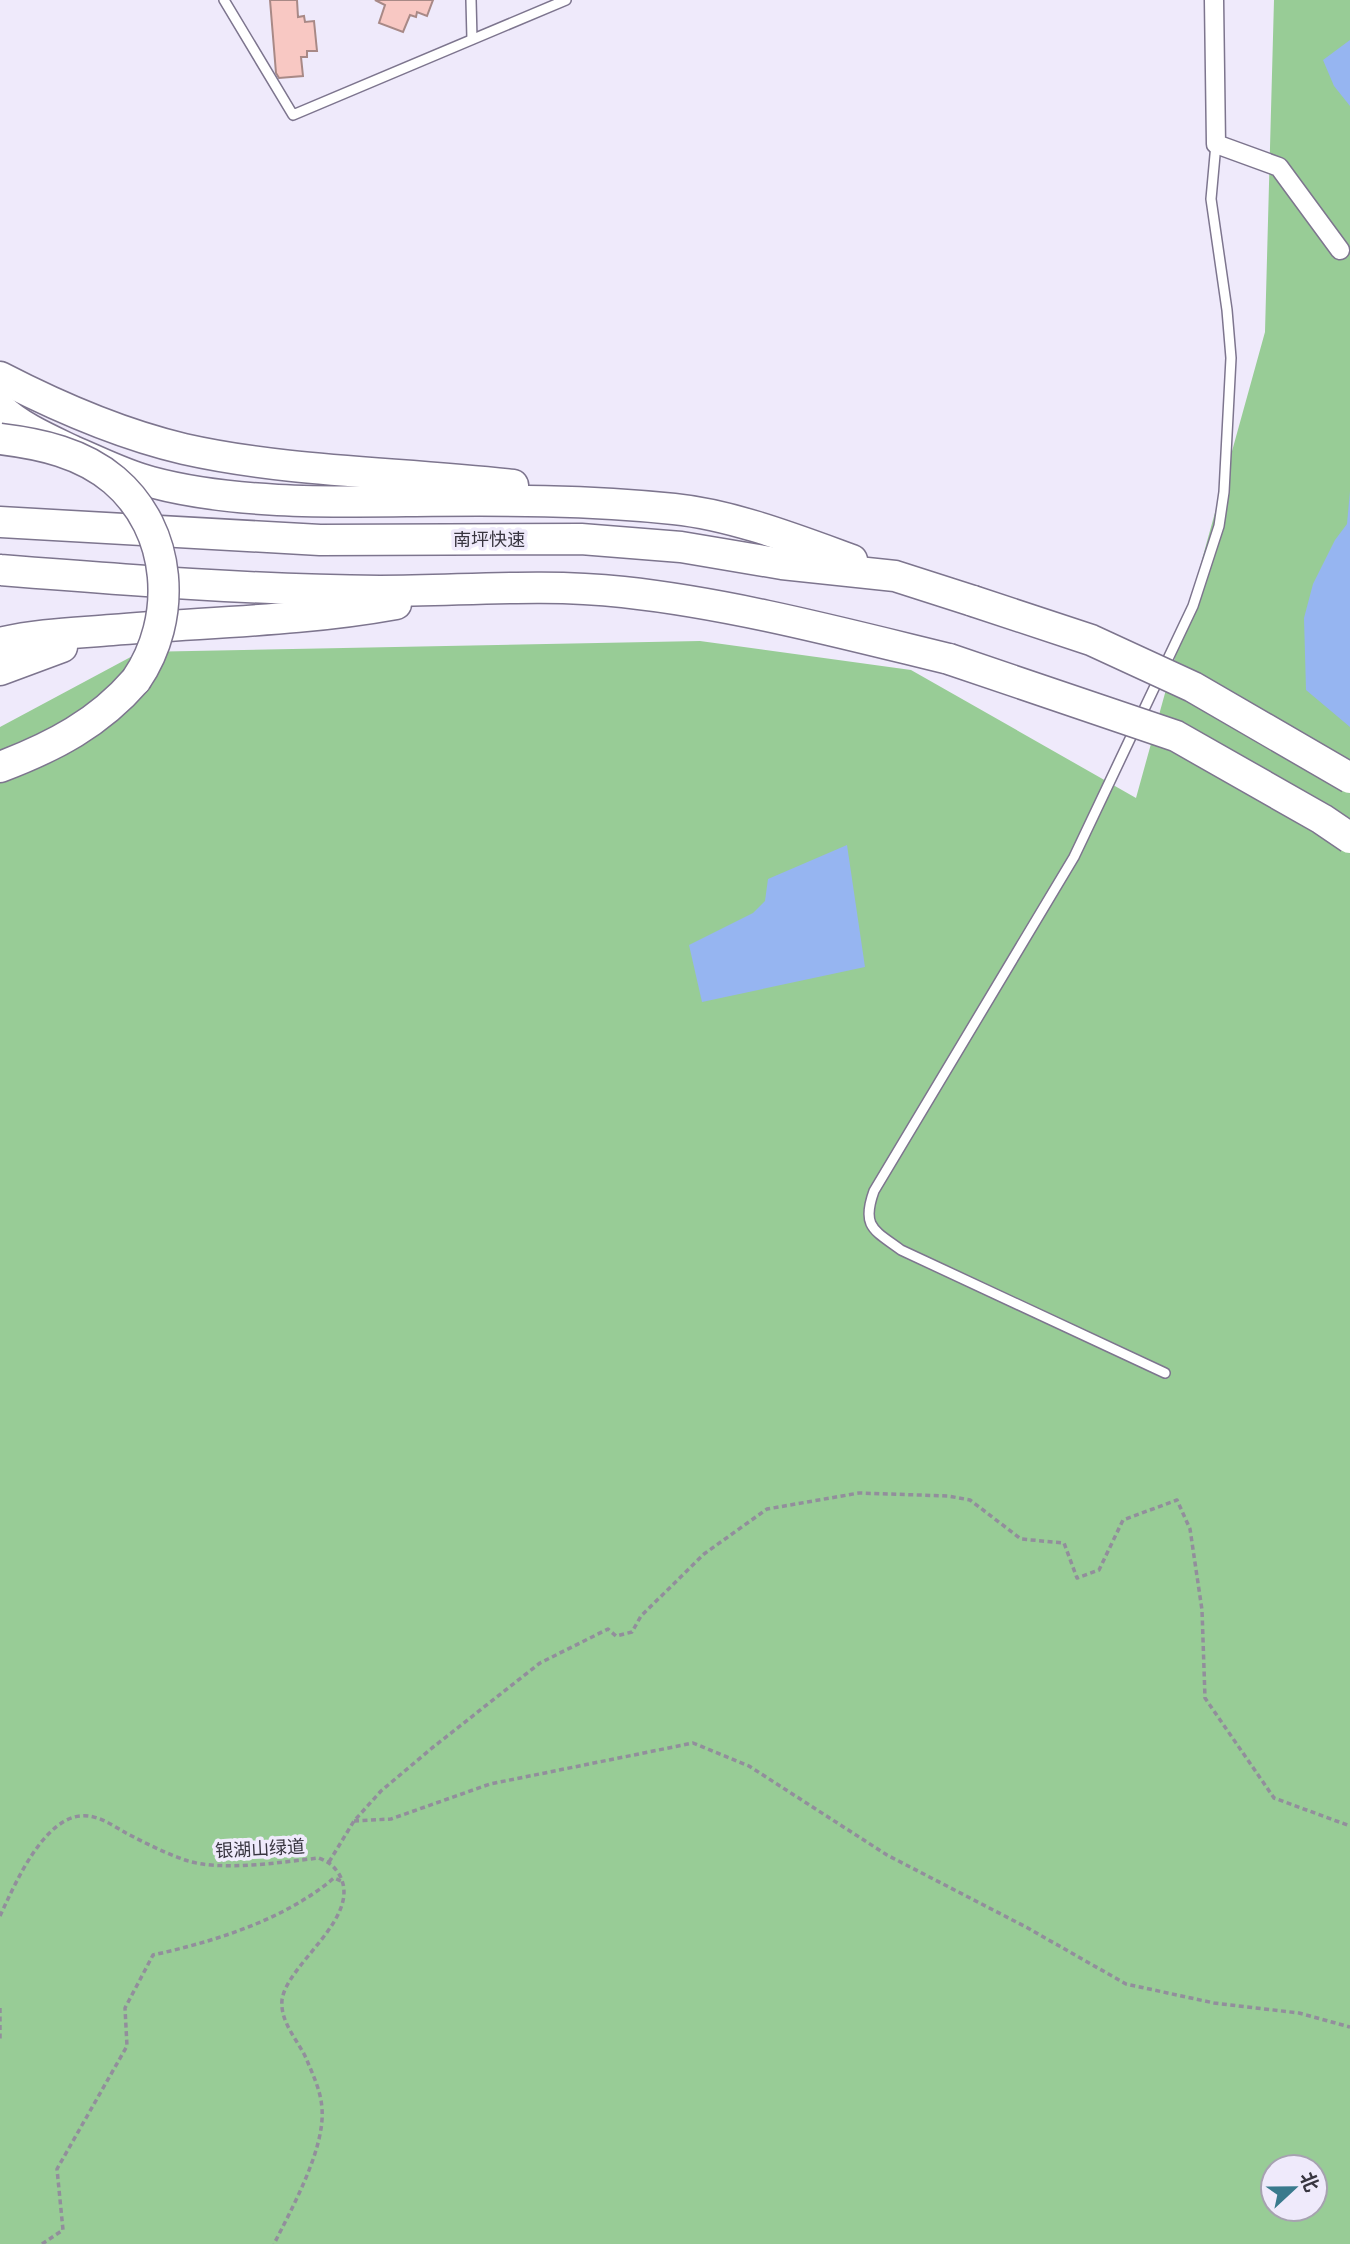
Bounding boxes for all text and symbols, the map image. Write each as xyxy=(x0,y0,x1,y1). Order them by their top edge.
street label: 南坪快速 xyxy=(453,527,525,551)
street label: 银湖山绿道 xyxy=(214,1834,306,1862)
north arrow xyxy=(1259,2153,1329,2223)
text: 北 xyxy=(1295,2168,1325,2195)

